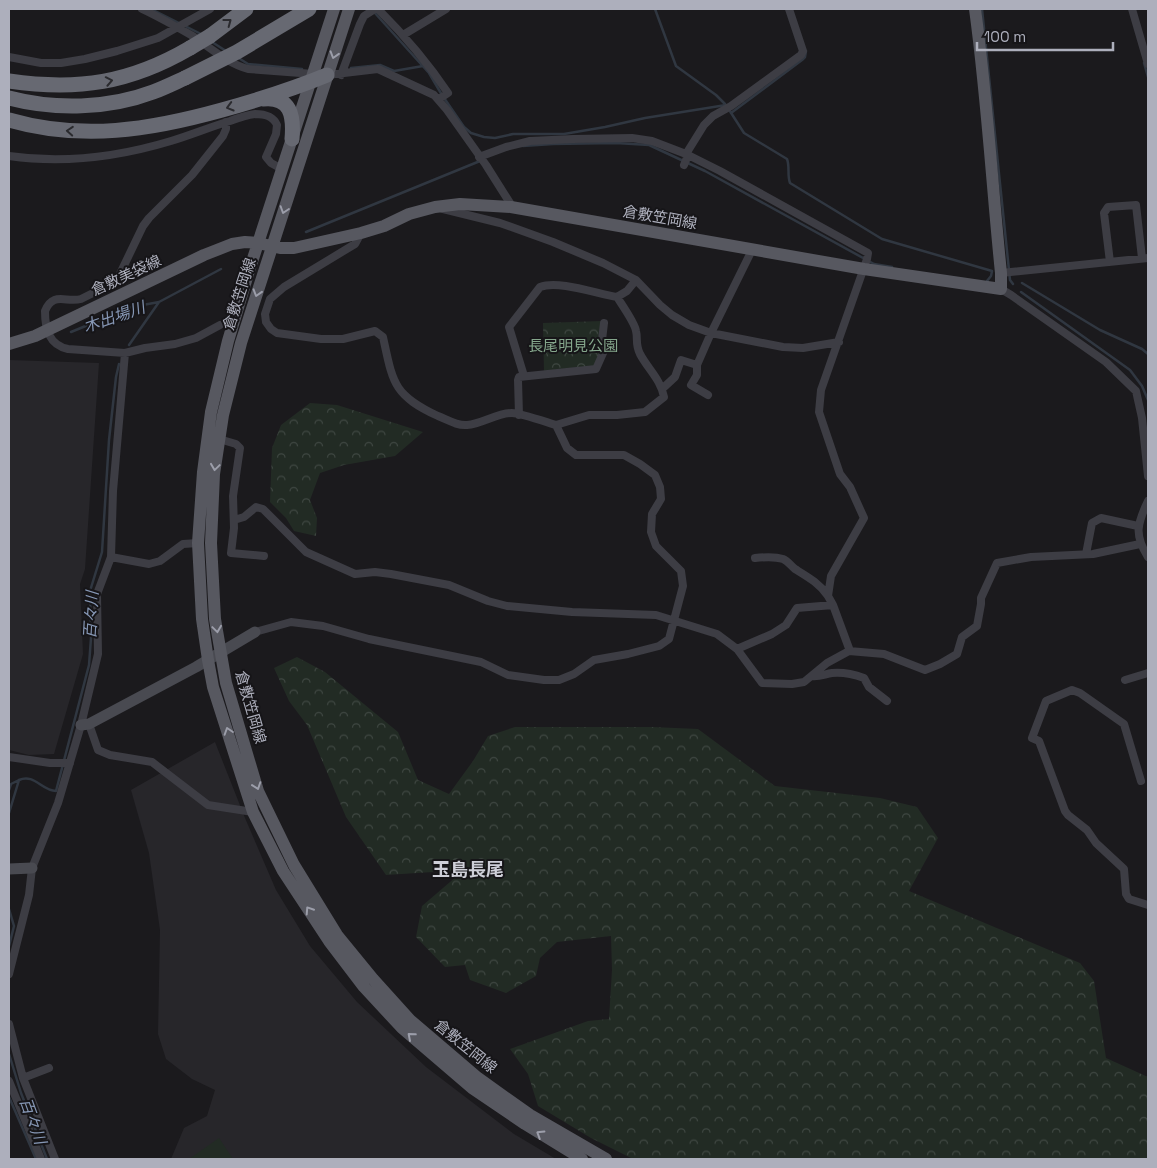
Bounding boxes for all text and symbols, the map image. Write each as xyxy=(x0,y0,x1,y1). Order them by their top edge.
one-way arrow xyxy=(222,19,232,28)
scale bar xyxy=(977,20,1113,52)
text: 100 m xyxy=(984,27,1026,46)
one-way arrow xyxy=(329,50,339,59)
one-way arrow xyxy=(105,76,114,87)
one-way arrow xyxy=(226,102,235,112)
one-way arrow xyxy=(66,126,74,137)
street label: 倉敷笠岡線 xyxy=(621,201,699,233)
one-way arrow xyxy=(279,205,289,213)
street label: 倉敷美袋線 xyxy=(88,251,164,299)
street label: 倉敷笠岡線 xyxy=(218,255,260,333)
one-way arrow xyxy=(252,288,262,296)
water label: 木出場川 xyxy=(80,296,150,337)
park label: 長尾明見公園 xyxy=(528,336,618,355)
one-way arrow xyxy=(210,464,221,472)
water label: 百々川 xyxy=(79,588,103,640)
one-way arrow xyxy=(211,625,221,634)
street label: 倉敷笠岡線 xyxy=(232,668,270,746)
one-way arrow xyxy=(223,728,233,736)
one-way arrow xyxy=(252,782,262,790)
district label: 玉島長尾 xyxy=(432,858,504,881)
one-way arrow xyxy=(305,906,315,915)
street label: 倉敷笠岡線 xyxy=(431,1015,501,1077)
one-way arrow xyxy=(408,1033,417,1041)
water label: 百々川 xyxy=(15,1095,52,1149)
one-way arrow xyxy=(537,1130,546,1140)

